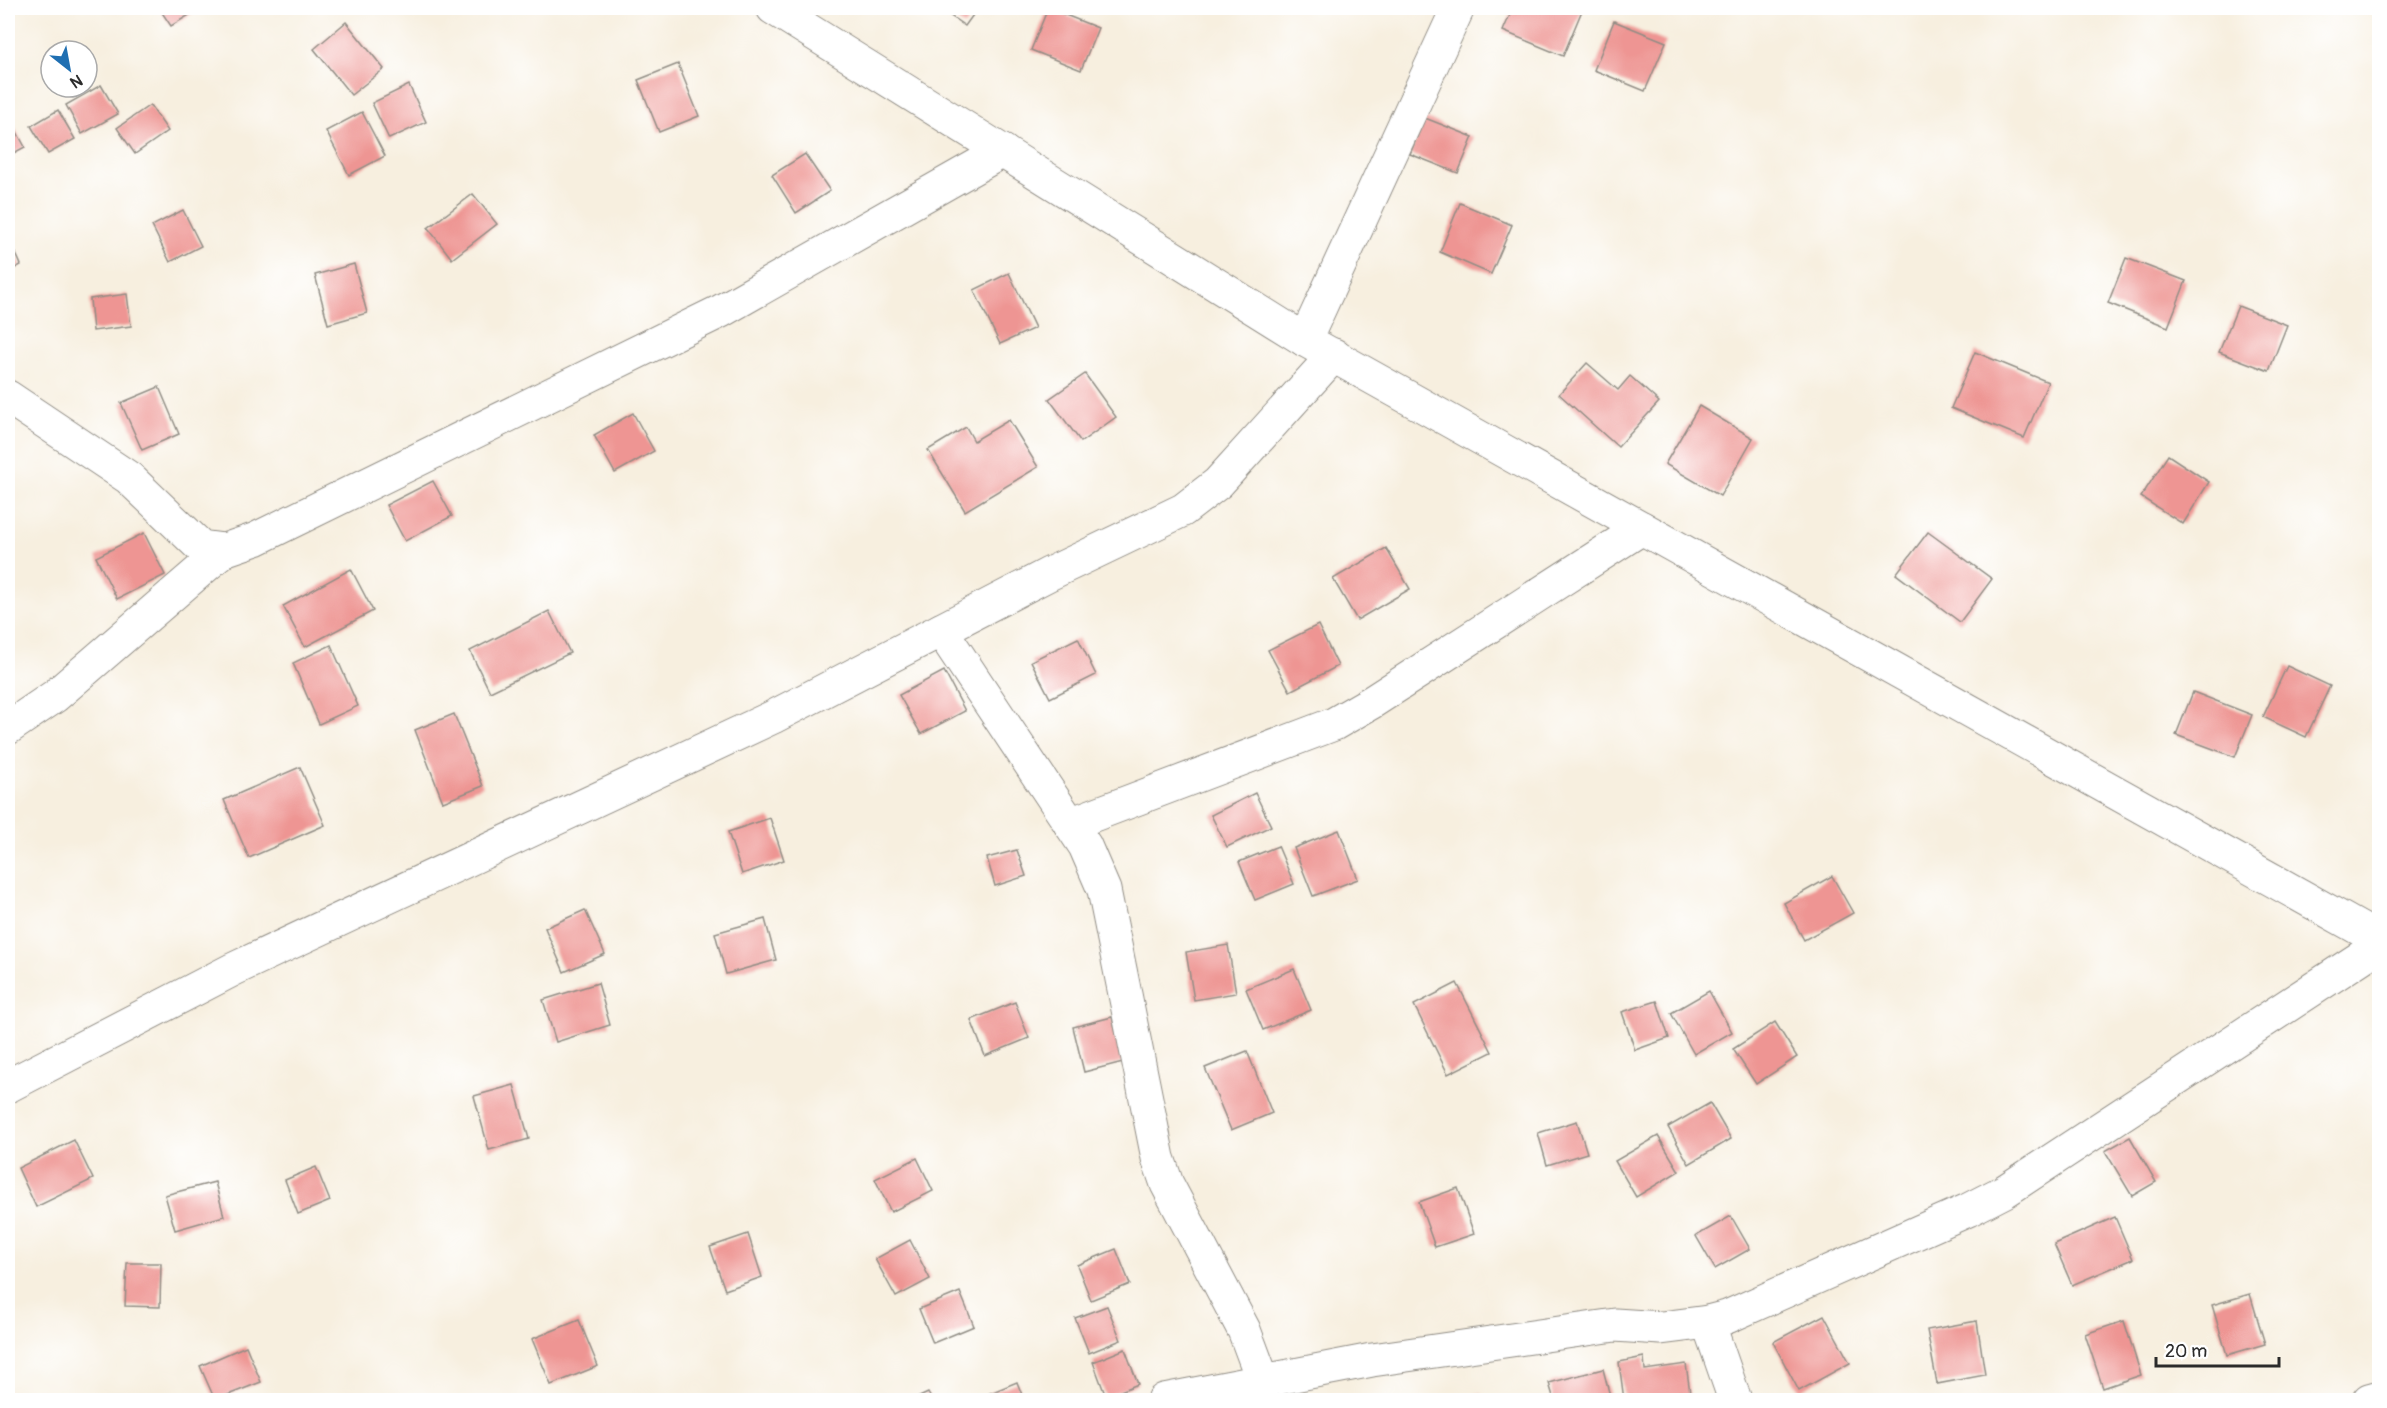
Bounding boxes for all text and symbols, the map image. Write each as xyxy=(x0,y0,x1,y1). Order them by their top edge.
north arrow xyxy=(39,39,99,99)
text: N xyxy=(66,70,86,92)
scale bar xyxy=(2156,1330,2279,1368)
text: 20 m xyxy=(2165,1340,2207,1363)

